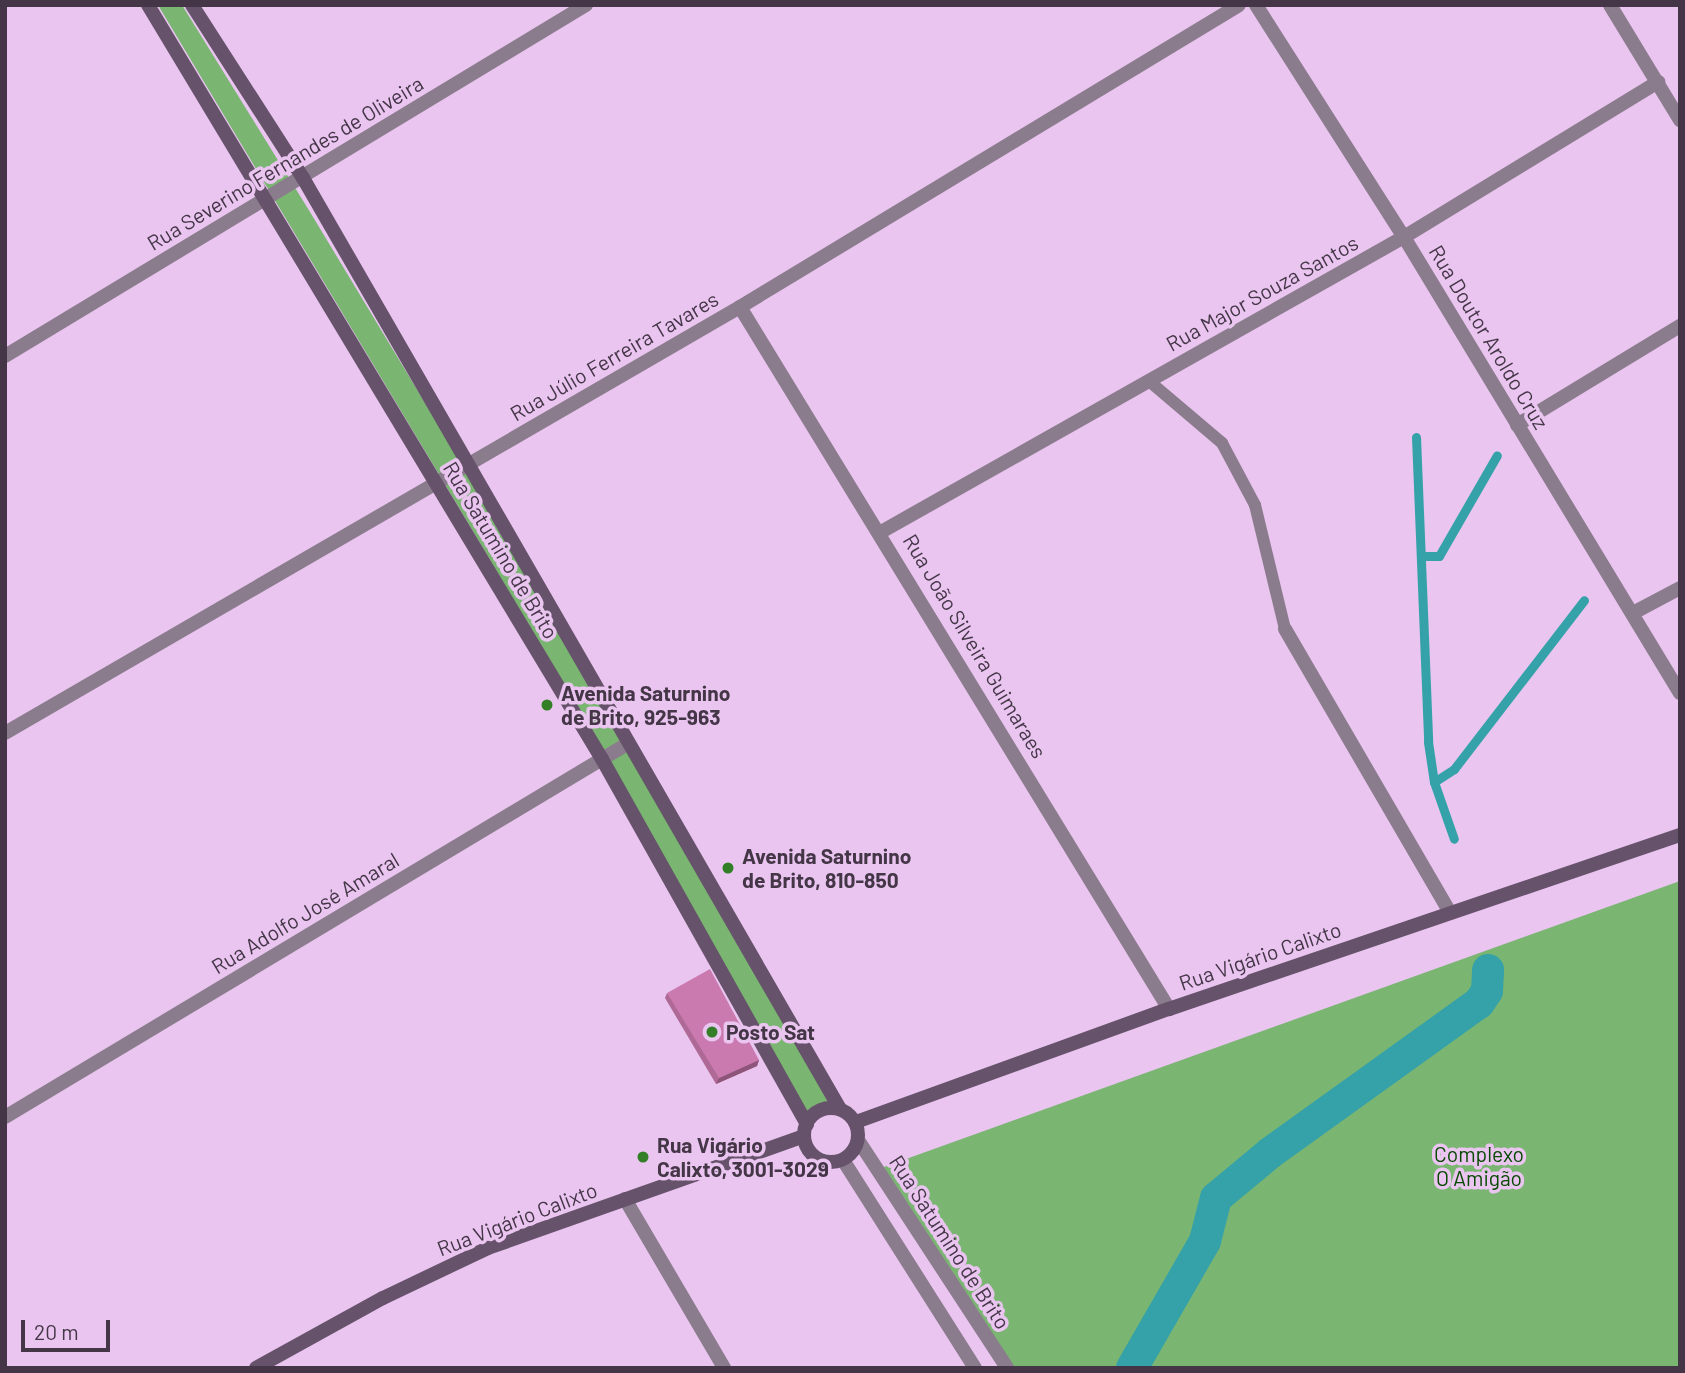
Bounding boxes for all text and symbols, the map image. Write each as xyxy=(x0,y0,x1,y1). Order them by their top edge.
street label: Rua Severino Fernandes de Oliveira xyxy=(142,70,428,256)
street label: Rua Major Souza Santos xyxy=(1162,230,1362,356)
street label: Rua Doutor Aroldo Cruz xyxy=(1424,241,1554,433)
street label: Rua Júlio Ferreira Tavares xyxy=(505,286,723,426)
street label: Rua Satumino de Brito xyxy=(438,457,564,643)
street label: Rua João Silveira Guimaraes xyxy=(898,529,1052,763)
place label: Avenida Saturnino de Brito, 925-963 xyxy=(561,680,730,730)
marker: Avenida Saturnino de Brito, 925-963 xyxy=(539,697,555,713)
place label: Avenida Saturnino de Brito, 810-850 xyxy=(742,843,911,893)
street label: Rua Adolfo José Amaral xyxy=(207,847,403,979)
marker: Avenida Saturnino de Brito, 810-850 xyxy=(720,860,736,876)
street label: Rua Vigário Calixto xyxy=(1176,916,1344,996)
place label: Posto Sat xyxy=(726,1019,815,1045)
marker: Posto Sat xyxy=(704,1024,720,1040)
place label: Rua Vigário Calixto, 3001-3029 xyxy=(657,1132,829,1182)
park label: Complexo O Amigão xyxy=(1434,1141,1524,1191)
marker: Rua Vigário Calixto, 3001-3029 xyxy=(635,1149,651,1165)
street label: Rua Satumino de Brito xyxy=(884,1150,1016,1334)
street label: Rua Vigário Calixto xyxy=(433,1177,601,1261)
scale bar xyxy=(24,1306,114,1350)
text: 20 m xyxy=(34,1319,79,1344)

